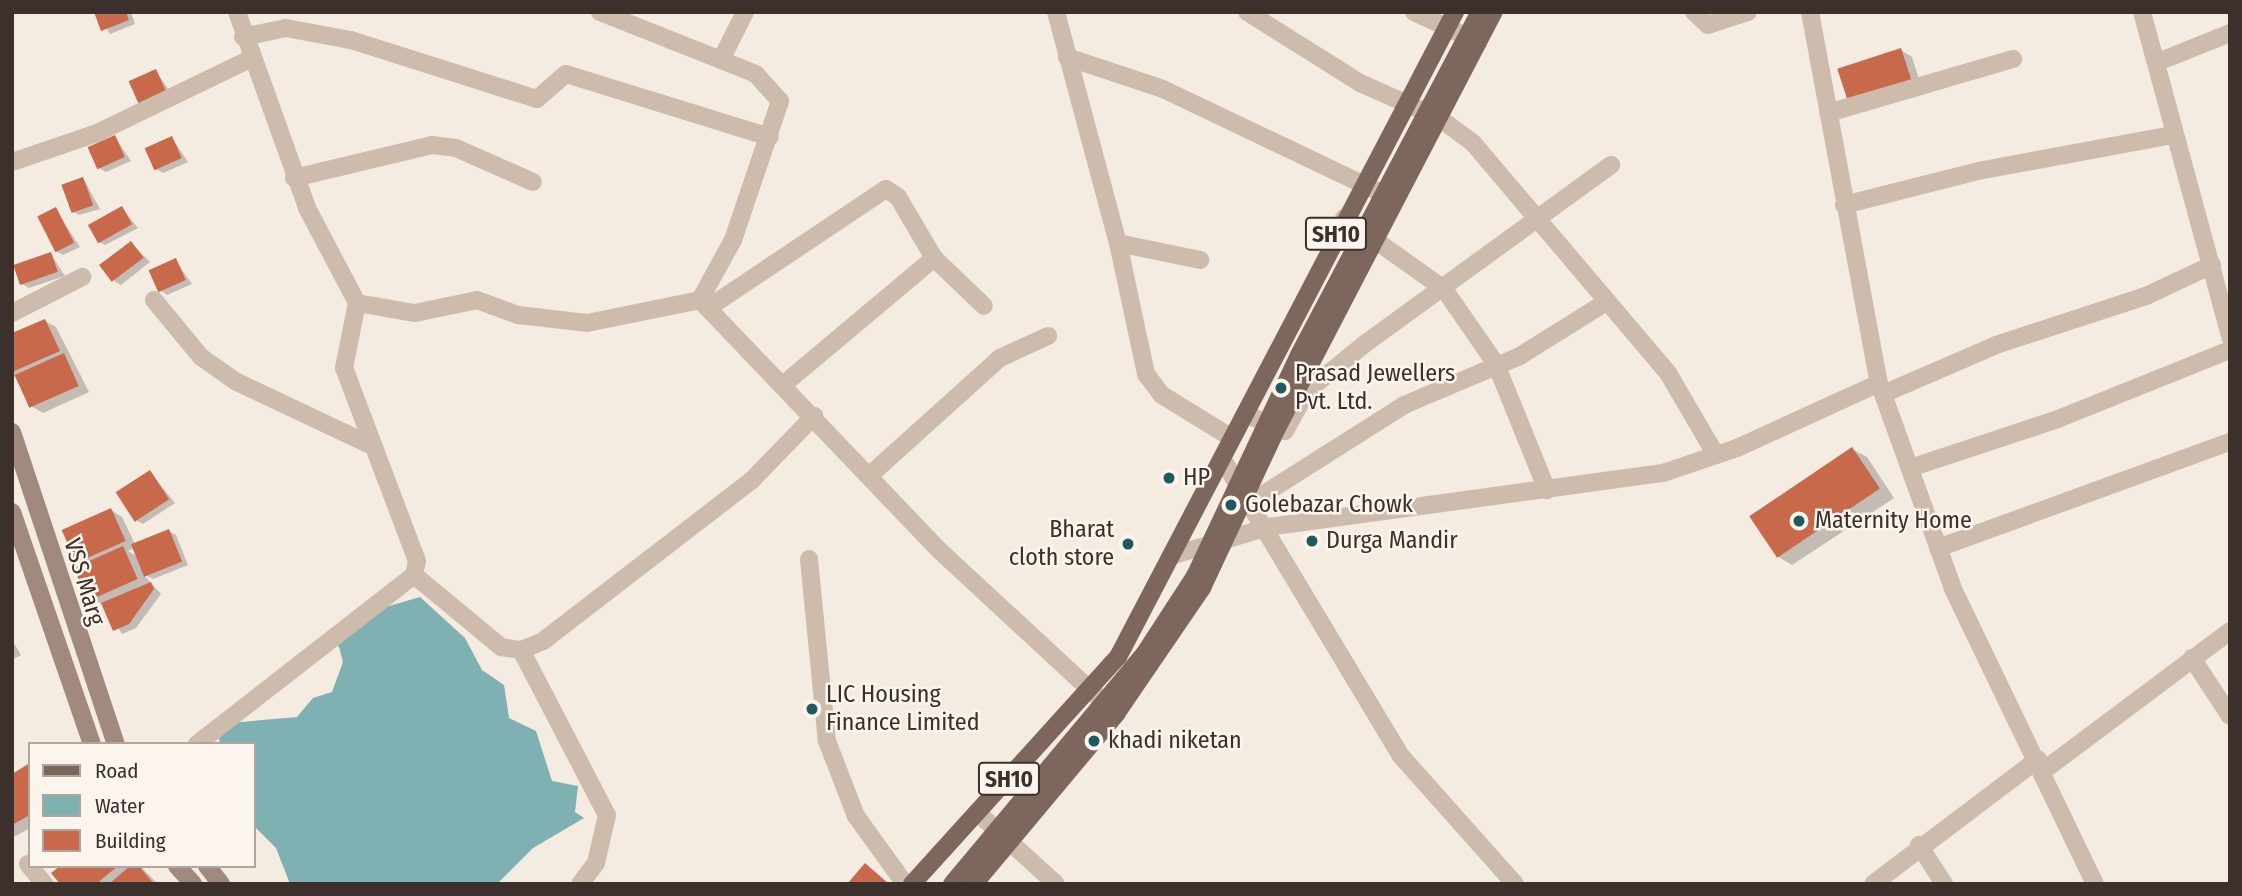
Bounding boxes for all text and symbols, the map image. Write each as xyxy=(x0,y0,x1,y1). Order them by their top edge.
road number: SH10 xyxy=(1304,215,1368,254)
place label: Prasad Jewellers Pvt. Ltd. xyxy=(1295,360,1455,416)
marker: Prasad Jewellers Pvt. Ltd. xyxy=(1273,380,1289,396)
place label: HP xyxy=(1183,464,1210,492)
marker: HP xyxy=(1161,470,1177,486)
place label: Golebazar Chowk xyxy=(1245,491,1413,519)
marker: Golebazar Chowk xyxy=(1223,497,1239,513)
place label: Maternity Home xyxy=(1815,507,1972,535)
marker: Maternity Home xyxy=(1789,511,1809,531)
place label: Bharat cloth store xyxy=(1009,516,1114,572)
place label: Durga Mandir xyxy=(1326,527,1458,555)
marker: Durga Mandir xyxy=(1304,533,1320,549)
street label: VSS Marg xyxy=(57,535,111,629)
marker: Bharat cloth store xyxy=(1120,536,1136,552)
place label: LIC Housing Finance Limited xyxy=(826,681,980,737)
marker: LIC Housing Finance Limited xyxy=(804,701,820,717)
place label: khadi niketan xyxy=(1108,727,1242,755)
marker: khadi niketan xyxy=(1086,733,1102,749)
legend xyxy=(28,742,256,868)
text: Road xyxy=(95,758,139,784)
road number: SH10 xyxy=(978,760,1040,799)
text: Water xyxy=(95,793,145,819)
text: Building xyxy=(95,828,166,854)

